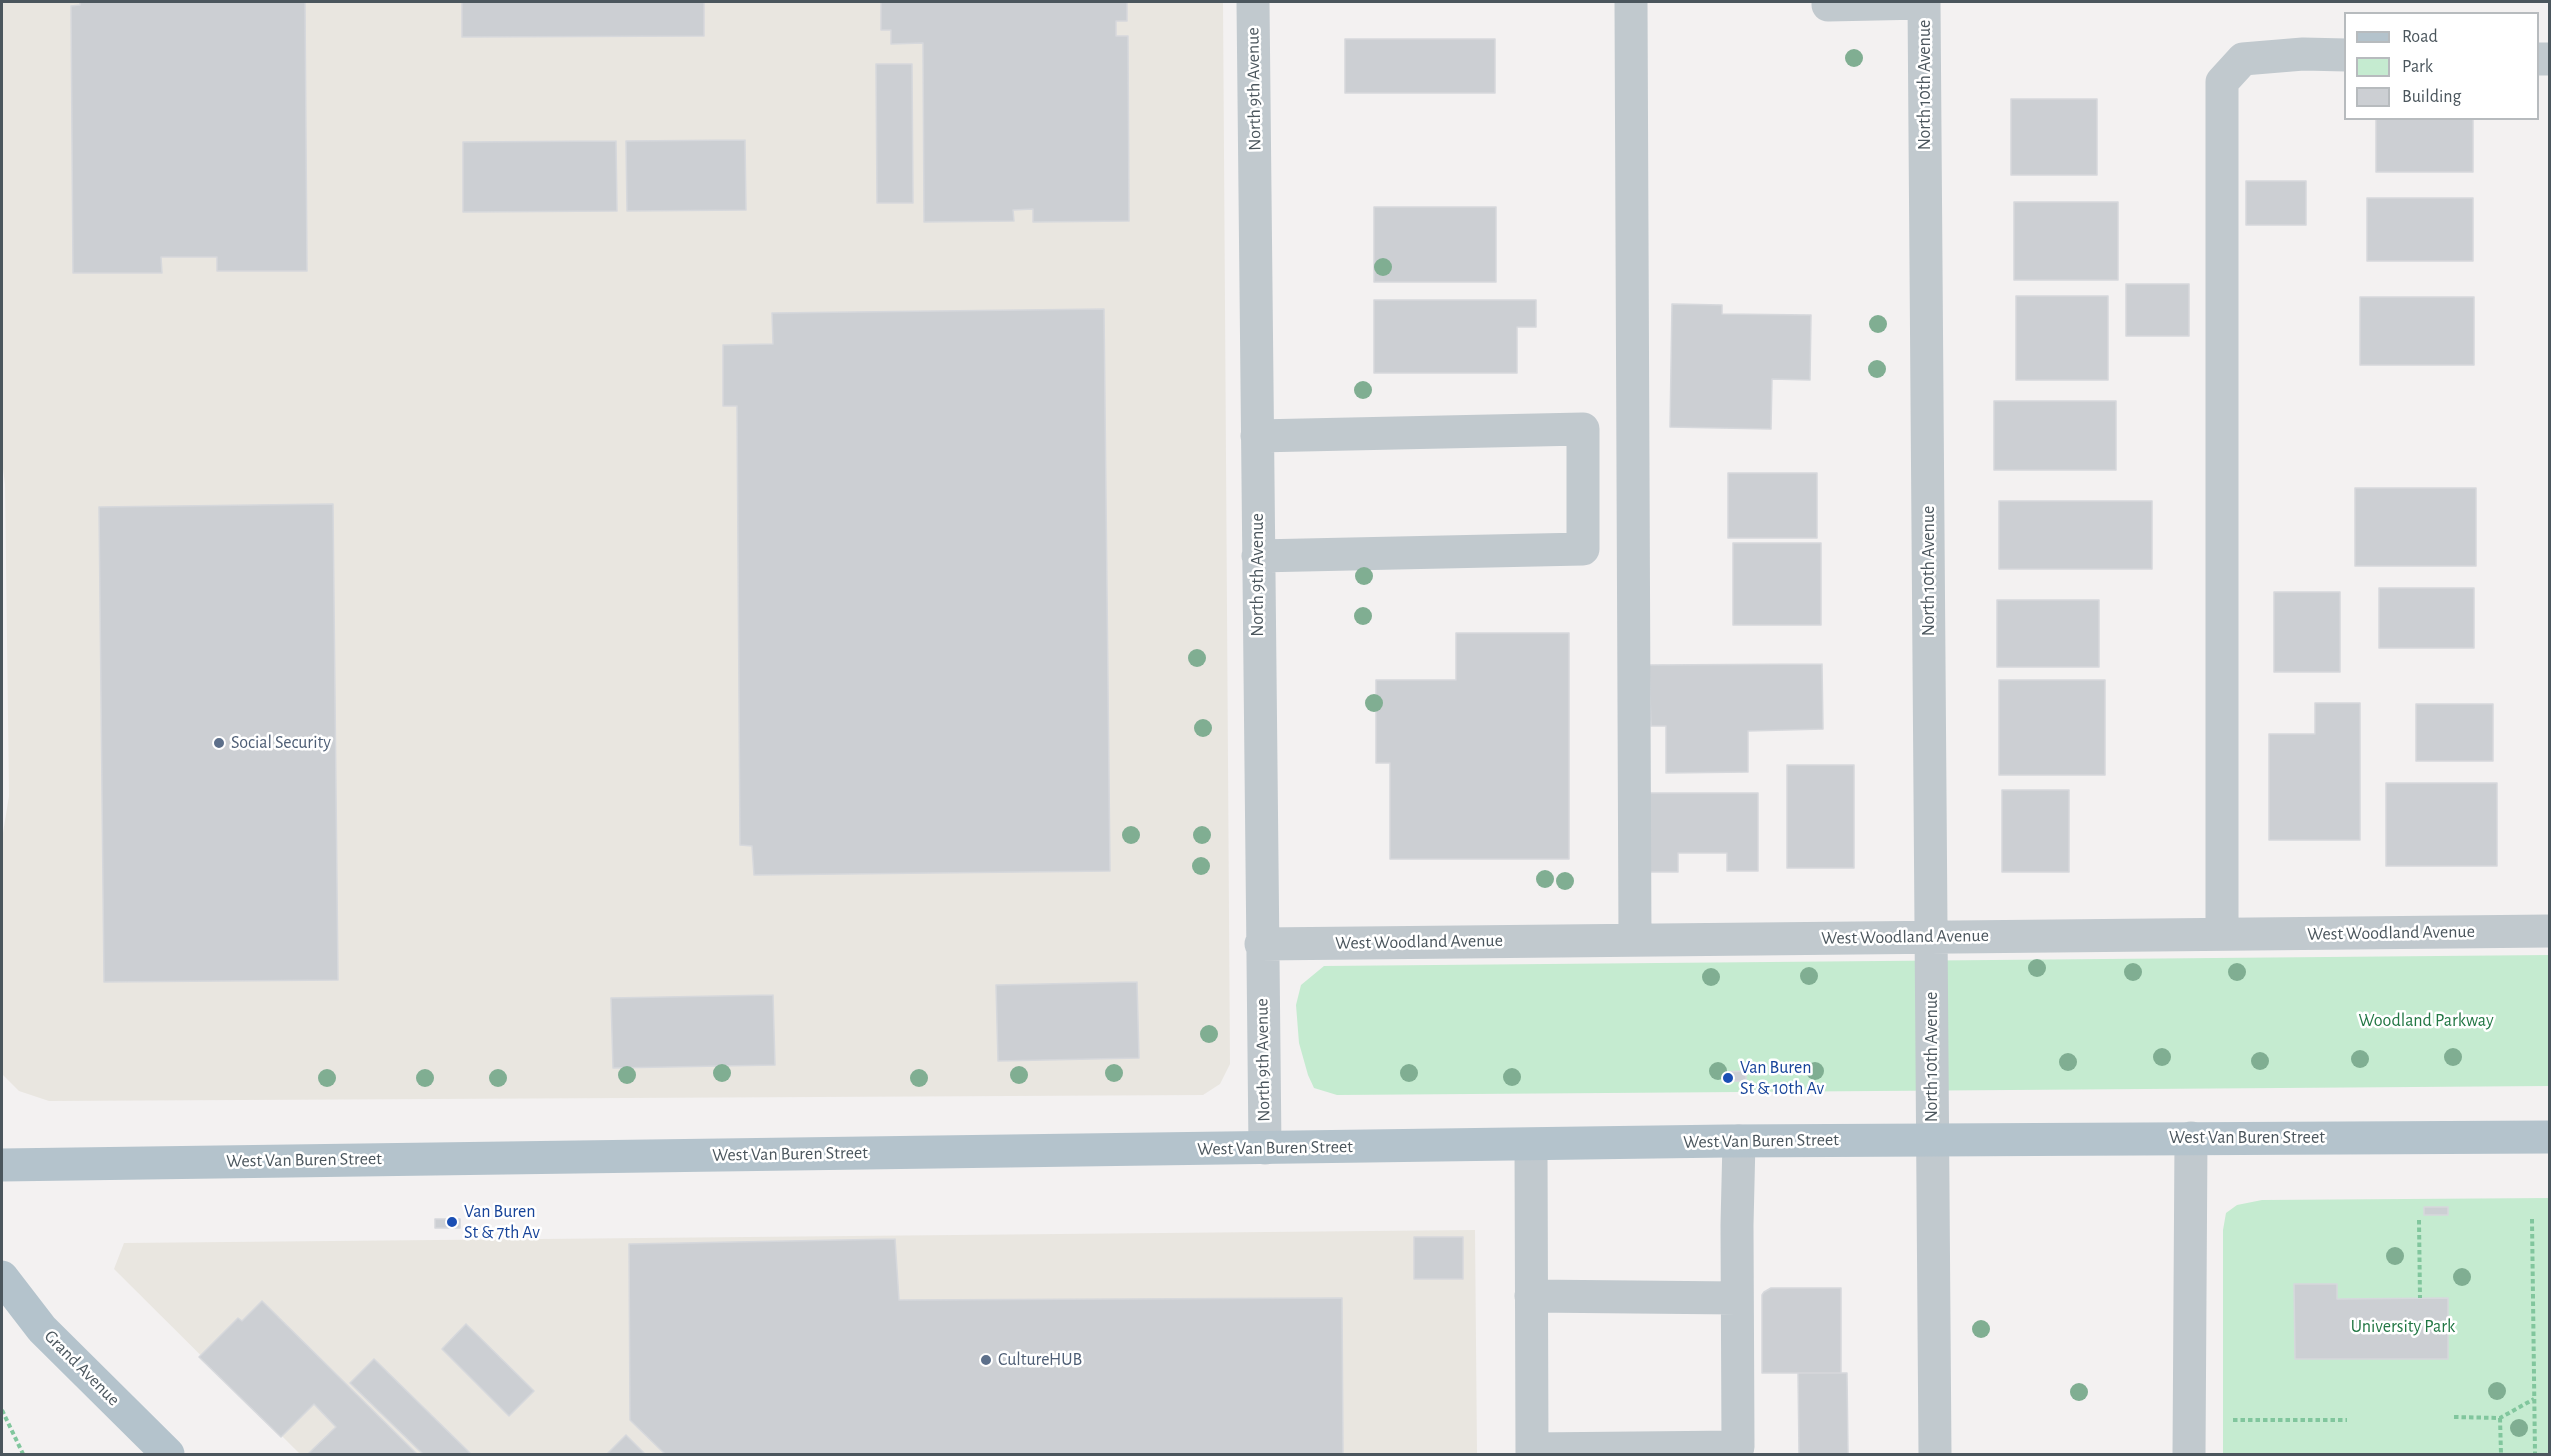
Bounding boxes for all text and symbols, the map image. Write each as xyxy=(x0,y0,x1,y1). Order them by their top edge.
legend xyxy=(2344,12,2539,120)
street label: North 10th Avenue xyxy=(1914,20,1936,150)
street label: North 9th Avenue xyxy=(1242,27,1266,151)
text: Road xyxy=(2402,28,2438,46)
text: Park xyxy=(2402,58,2433,76)
text: Building xyxy=(2402,88,2461,106)
street label: North 10th Avenue xyxy=(1918,506,1940,636)
street label: North 9th Avenue xyxy=(1247,513,1269,637)
place label: Social Security xyxy=(231,732,331,754)
marker: Social Security xyxy=(212,736,226,750)
street label: West Woodland Avenue xyxy=(2307,921,2475,945)
street label: West Woodland Avenue xyxy=(1821,925,1989,949)
street label: West Woodland Avenue xyxy=(1335,930,1503,954)
street label: North 10th Avenue xyxy=(1921,992,1943,1122)
street label: North 9th Avenue xyxy=(1251,998,1275,1122)
park label: Woodland Parkway xyxy=(2358,1010,2494,1032)
place label: Van Buren St & 10th Av xyxy=(1740,1057,1824,1100)
marker: Van Buren St & 10th Av xyxy=(1721,1071,1735,1085)
street label: West Van Buren Street xyxy=(2169,1127,2325,1149)
street label: West Van Buren Street xyxy=(1683,1129,1839,1153)
street label: West Van Buren Street xyxy=(1197,1136,1353,1160)
street label: West Van Buren Street xyxy=(712,1142,868,1166)
street label: West Van Buren Street xyxy=(226,1148,382,1172)
place label: Van Buren St & 7th Av xyxy=(464,1201,540,1244)
marker: Van Buren St & 7th Av xyxy=(445,1215,459,1229)
park label: University Park xyxy=(2351,1316,2455,1338)
street label: Grand Avenue xyxy=(40,1326,124,1410)
place label: CultureHUB xyxy=(998,1349,1082,1371)
marker: CultureHUB xyxy=(979,1353,993,1367)

